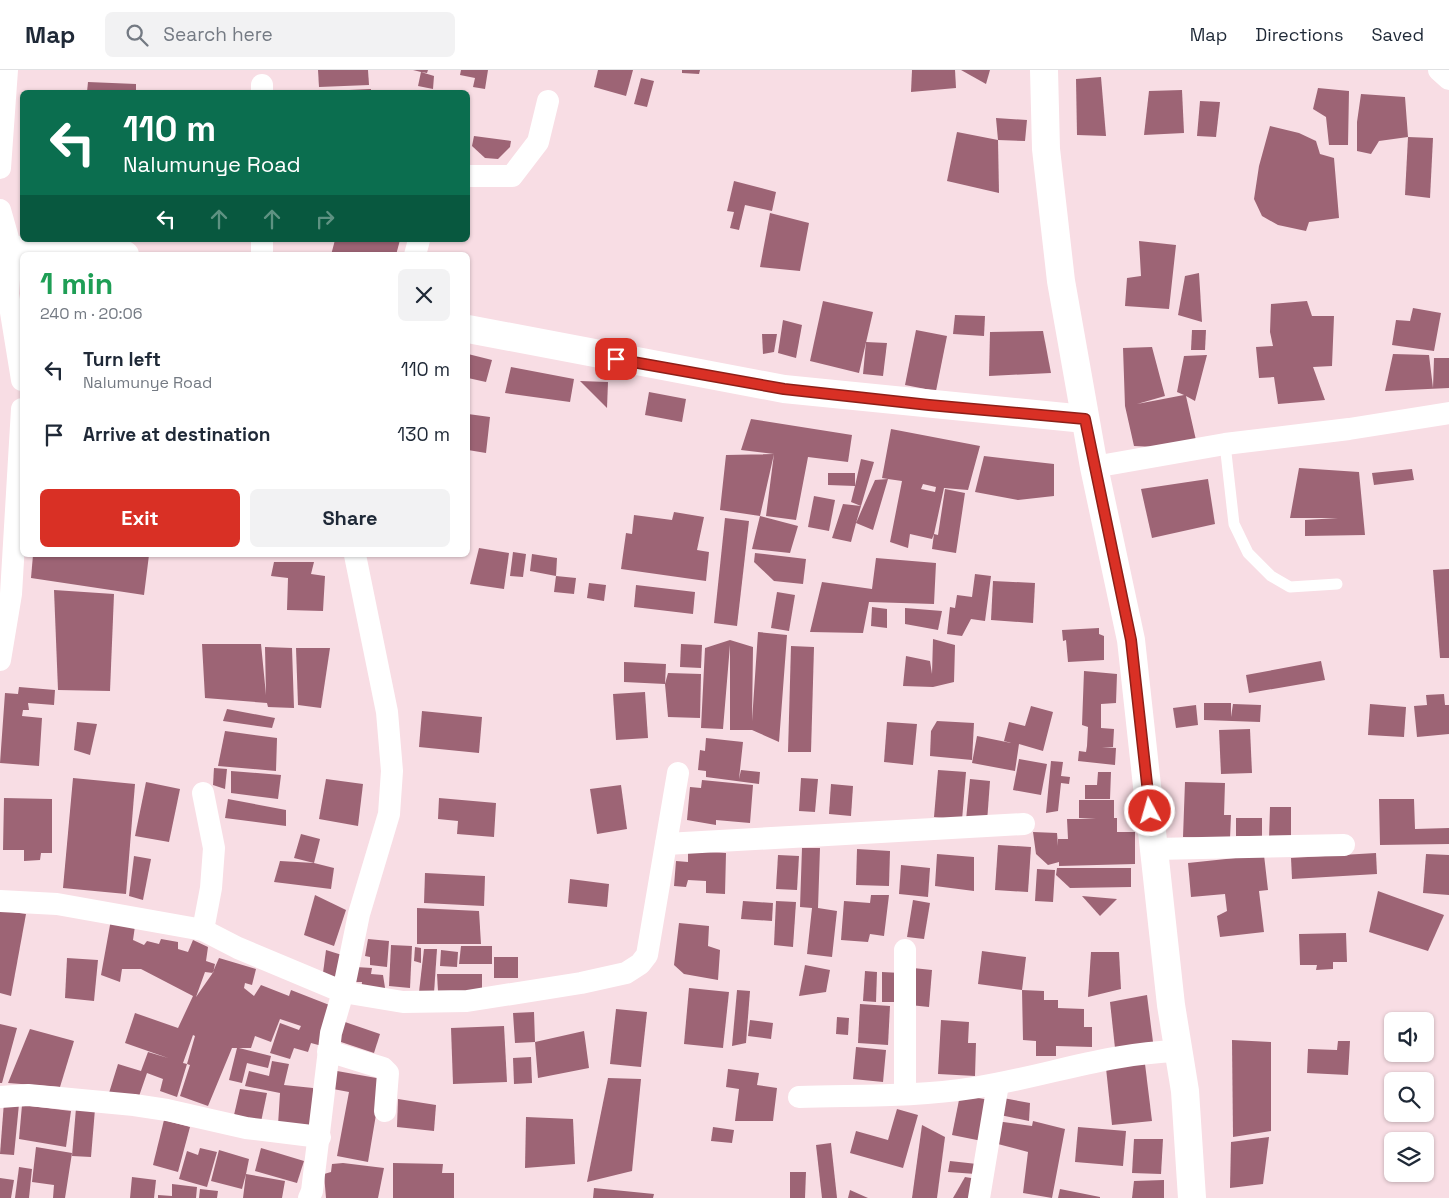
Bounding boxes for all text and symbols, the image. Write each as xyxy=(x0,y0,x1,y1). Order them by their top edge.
search box xyxy=(105,12,455,57)
text: Map xyxy=(25,19,75,50)
icon: search xyxy=(123,21,151,49)
text: Search here xyxy=(163,22,273,47)
text: Map xyxy=(1190,23,1227,46)
text: Directions xyxy=(1255,23,1344,46)
text: Saved xyxy=(1372,23,1424,46)
text: 110 m xyxy=(123,107,216,151)
icon: left xyxy=(40,110,105,175)
text: Nalumunye Road xyxy=(123,150,301,178)
icon: left xyxy=(152,205,180,233)
icon: ahead xyxy=(205,205,233,233)
icon: ahead xyxy=(258,205,286,233)
icon: right xyxy=(311,205,339,233)
text: 1 min xyxy=(40,264,113,303)
button: close xyxy=(398,269,450,321)
text: 240 m · 20:06 xyxy=(40,303,143,324)
pin xyxy=(595,338,637,380)
icon: arrive xyxy=(602,345,630,373)
text: Turn left xyxy=(83,347,161,372)
icon: left xyxy=(40,356,68,384)
text: 110 m xyxy=(401,357,450,382)
text: Nalumunye Road xyxy=(83,372,212,393)
icon: arrive xyxy=(40,421,68,449)
text: Arrive at destination xyxy=(83,422,271,447)
text: 130 m xyxy=(397,422,450,447)
button: Exit xyxy=(40,489,240,547)
button: Share xyxy=(250,489,450,547)
position arrow xyxy=(1123,784,1175,836)
map controls xyxy=(1384,1012,1434,1182)
button: sound xyxy=(1384,1012,1434,1062)
button: search xyxy=(1384,1072,1434,1122)
button: layers xyxy=(1384,1132,1434,1182)

